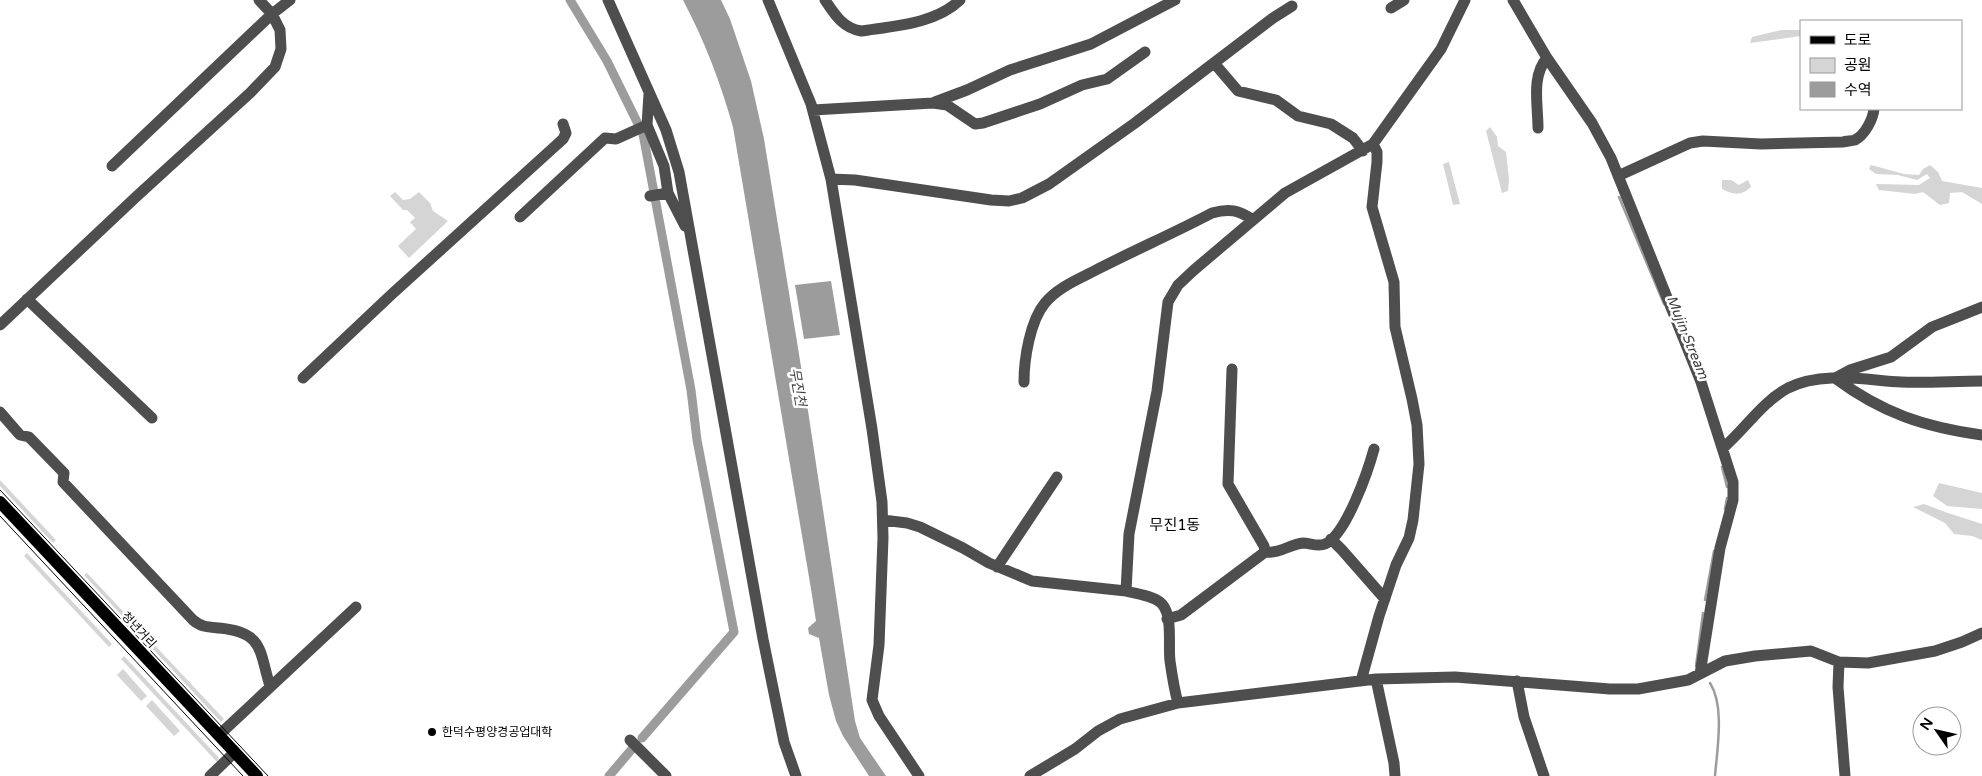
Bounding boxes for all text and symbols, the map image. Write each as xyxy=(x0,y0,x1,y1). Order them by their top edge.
legend xyxy=(1800,20,1962,110)
text: 도로 xyxy=(1844,31,1872,49)
text: 공원 xyxy=(1844,56,1872,74)
text: 수역 xyxy=(1844,81,1872,99)
water label: Mujin Stream xyxy=(1663,293,1712,382)
water label: 무진천 xyxy=(786,367,809,409)
district label: 무진1동 xyxy=(1150,516,1200,534)
street label: 청년거리 xyxy=(119,609,159,651)
north arrow xyxy=(1912,706,1962,756)
text: N xyxy=(1916,715,1937,733)
place label: 한덕수평양경공업대학 xyxy=(442,725,552,739)
marker: 한덕수평양경공업대학 xyxy=(426,726,438,738)

